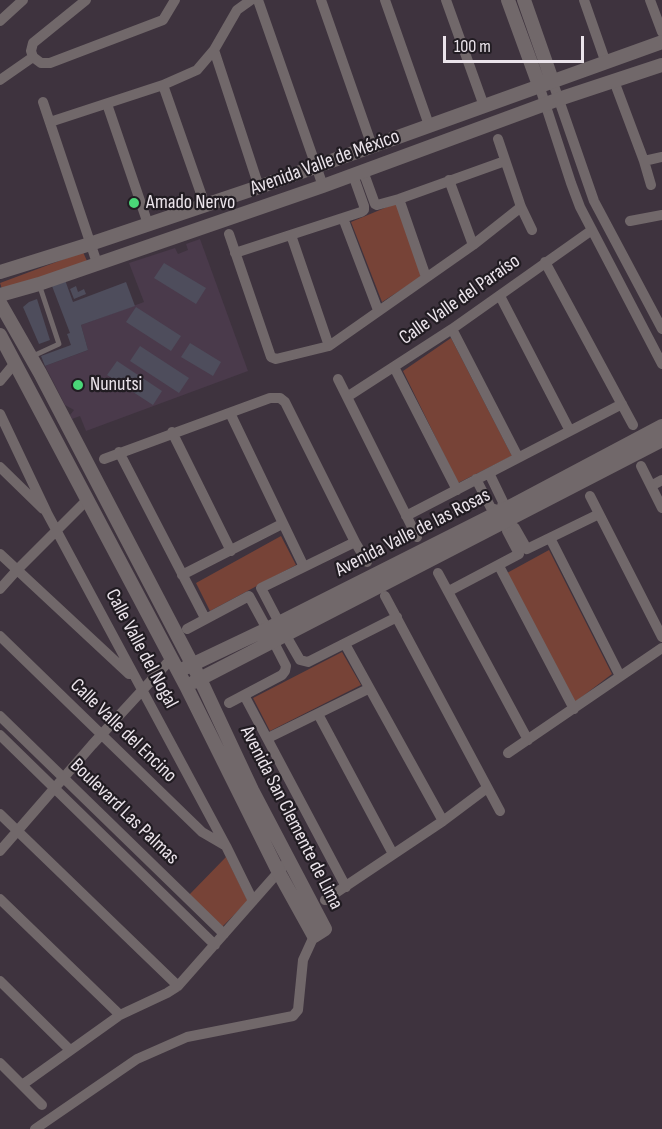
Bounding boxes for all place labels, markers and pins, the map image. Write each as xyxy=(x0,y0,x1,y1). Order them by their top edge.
place label: Amado Nervo xyxy=(146,191,235,215)
marker: Amado Nervo xyxy=(127,196,141,210)
place label: Nunutsi xyxy=(90,373,142,397)
marker: Nunutsi xyxy=(71,378,85,392)

